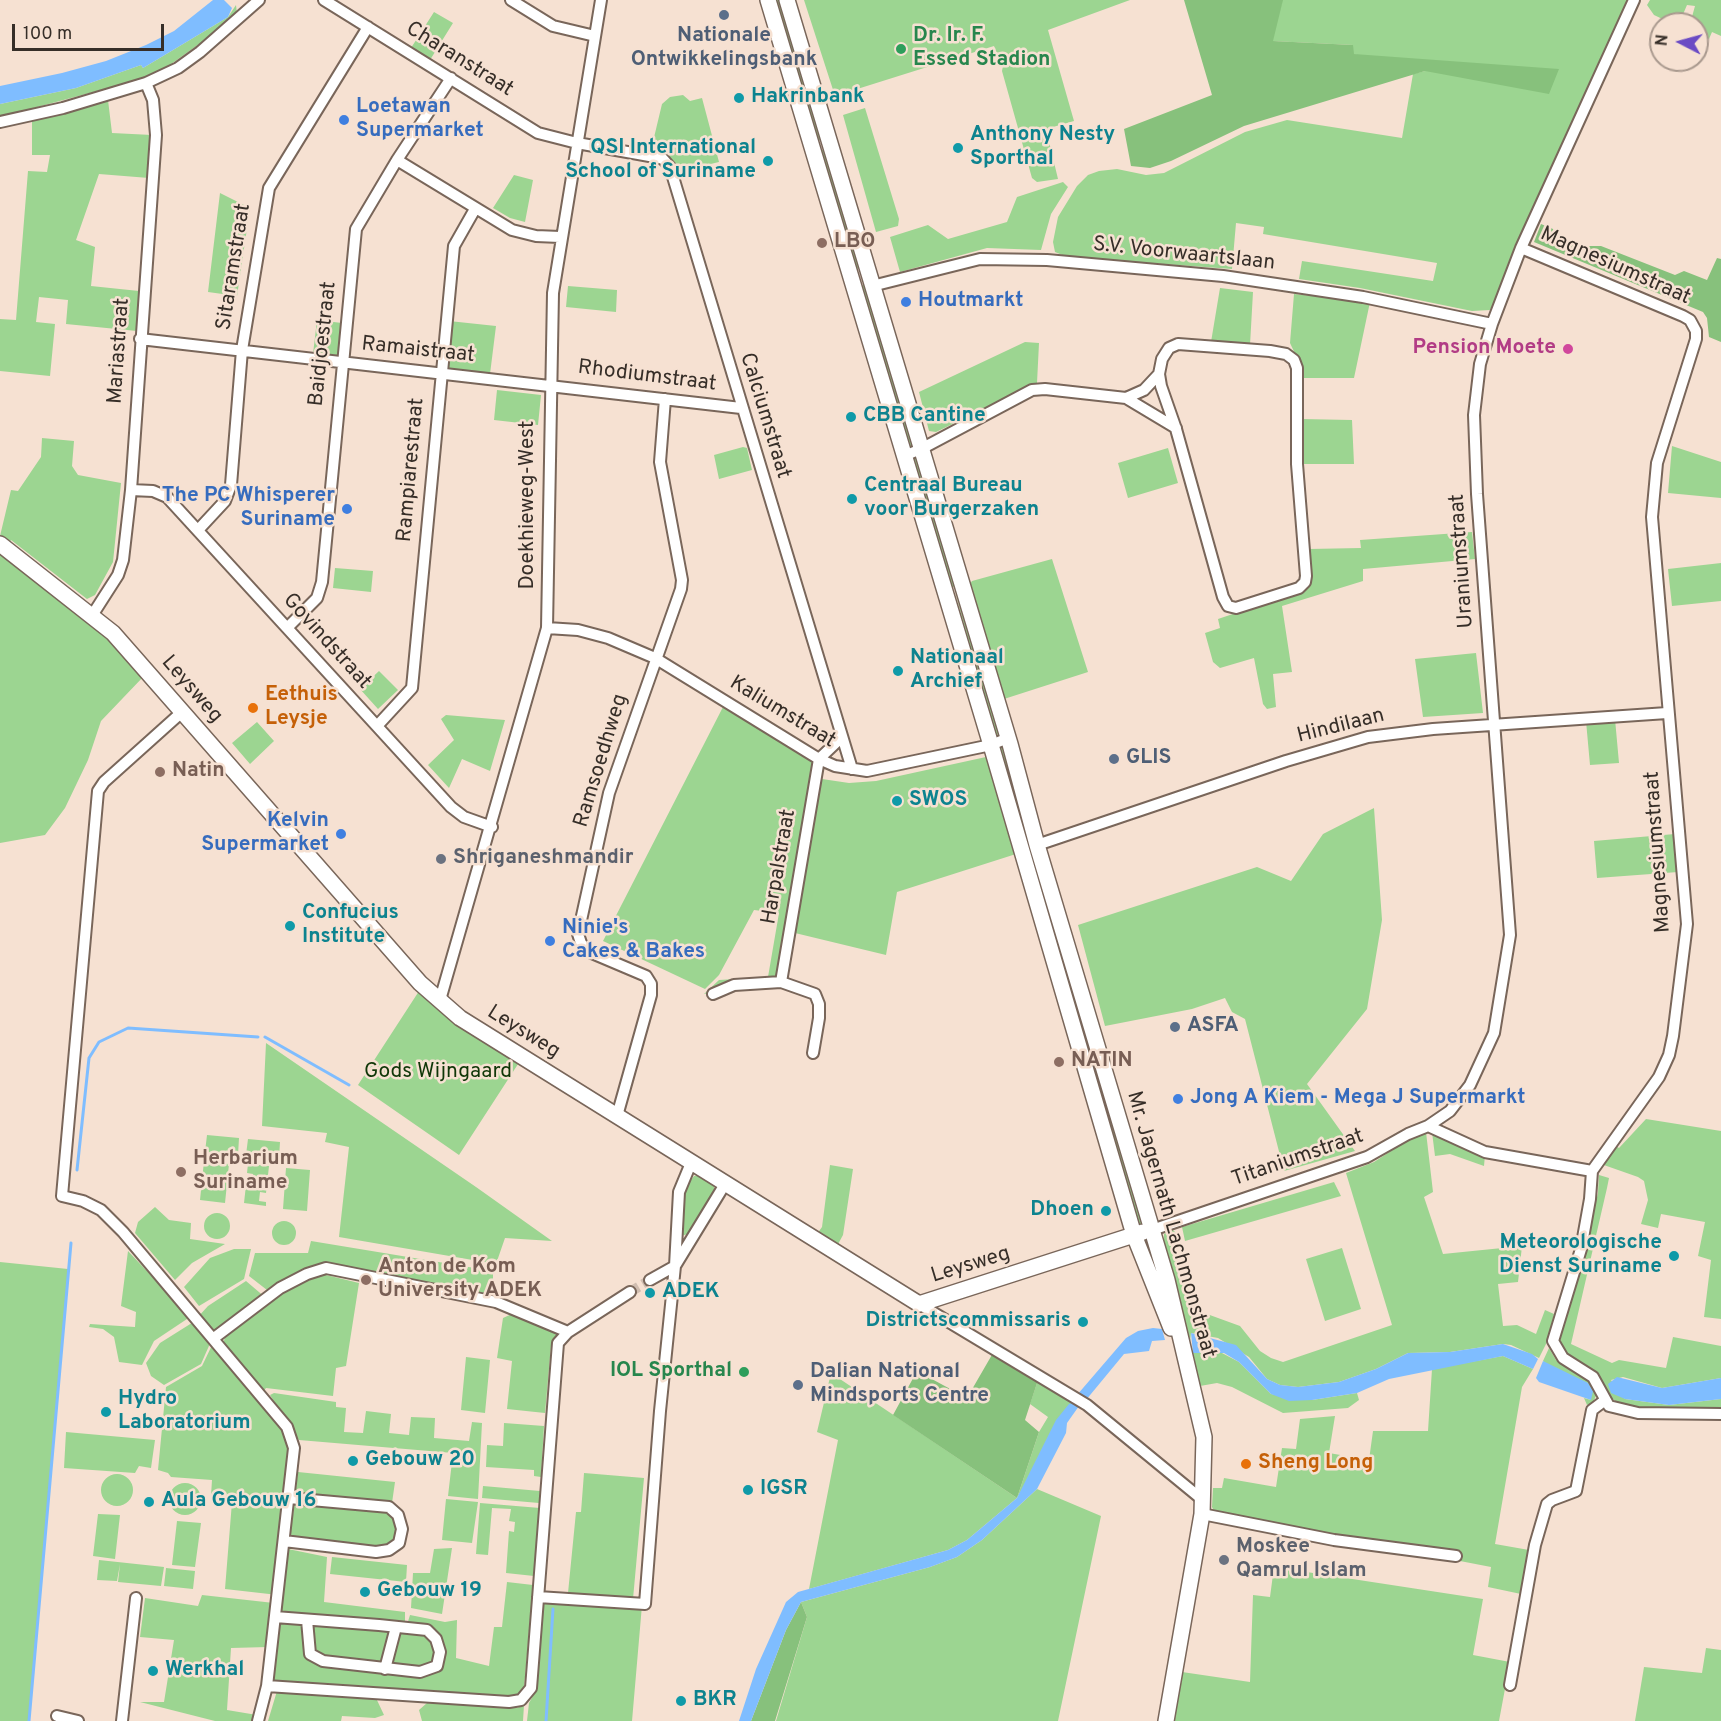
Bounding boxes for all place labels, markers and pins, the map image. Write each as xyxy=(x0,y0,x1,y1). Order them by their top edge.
marker: Nationale Ontwikkelingsbank xyxy=(717,8,731,22)
place label: Nationale Ontwikkelingsbank xyxy=(631,24,817,74)
place label: Dr. Ir. F. Essed Stadion xyxy=(913,24,1050,74)
marker: Dr. Ir. F. Essed Stadion xyxy=(894,42,908,56)
place label: Hakrinbank xyxy=(751,85,865,111)
marker: Hakrinbank xyxy=(732,91,746,105)
place label: Loetawan Supermarket xyxy=(356,95,484,145)
marker: Loetawan Supermarket xyxy=(337,113,351,127)
place label: Anthony Nesty Sporthal xyxy=(970,123,1115,173)
place label: QSI International School of Suriname xyxy=(565,136,756,186)
marker: Anthony Nesty Sporthal xyxy=(951,141,965,155)
marker: QSI International School of Suriname xyxy=(761,154,775,168)
place label: LBO xyxy=(834,230,876,256)
marker: LBO xyxy=(815,236,829,250)
place label: Houtmarkt xyxy=(918,289,1024,315)
marker: Houtmarkt xyxy=(899,295,913,309)
place label: Pension Moete xyxy=(1413,336,1556,362)
marker: Pension Moete xyxy=(1561,342,1575,356)
place label: CBB Cantine xyxy=(863,404,986,430)
marker: CBB Cantine xyxy=(844,410,858,424)
place label: Centraal Bureau voor Burgerzaken xyxy=(864,474,1039,524)
place label: The PC Whisperer Suriname xyxy=(162,484,335,534)
marker: Centraal Bureau voor Burgerzaken xyxy=(845,492,859,506)
marker: The PC Whisperer Suriname xyxy=(340,502,354,516)
place label: Nationaal Archief xyxy=(910,646,1004,696)
marker: Nationaal Archief xyxy=(891,664,905,678)
place label: Eethuis Leysje xyxy=(265,683,338,733)
marker: Eethuis Leysje xyxy=(246,701,260,715)
place label: GLIS xyxy=(1126,746,1171,772)
marker: GLIS xyxy=(1107,752,1121,766)
place label: Natin xyxy=(172,759,225,785)
marker: Natin xyxy=(153,765,167,779)
place label: SWOS xyxy=(909,788,967,814)
marker: SWOS xyxy=(890,794,904,808)
place label: Kelvin Supermarket xyxy=(201,809,329,859)
marker: Kelvin Supermarket xyxy=(334,827,348,841)
place label: Shriganeshmandir xyxy=(453,846,633,872)
marker: Shriganeshmandir xyxy=(434,852,448,866)
place label: Confucius Institute xyxy=(302,901,399,951)
place label: Ninie's Cakes & Bakes xyxy=(562,916,705,966)
marker: Confucius Institute xyxy=(283,919,297,933)
marker: Ninie's Cakes & Bakes xyxy=(543,934,557,948)
place label: ASFA xyxy=(1187,1014,1239,1040)
marker: ASFA xyxy=(1168,1020,1182,1034)
place label: NATIN xyxy=(1071,1049,1133,1075)
marker: NATIN xyxy=(1052,1055,1066,1069)
place label: Jong A Kiem - Mega J Supermarkt xyxy=(1190,1086,1525,1112)
marker: Jong A Kiem - Mega J Supermarkt xyxy=(1171,1092,1185,1106)
place label: Herbarium Suriname xyxy=(193,1147,298,1197)
marker: Herbarium Suriname xyxy=(174,1165,188,1179)
place label: Dhoen xyxy=(1030,1198,1094,1224)
marker: Dhoen xyxy=(1099,1204,1113,1218)
place label: Meteorologische Dienst Suriname xyxy=(1499,1231,1662,1281)
marker: Meteorologische Dienst Suriname xyxy=(1667,1249,1681,1263)
place label: Anton de Kom University ADEK xyxy=(378,1255,542,1305)
marker: Anton de Kom University ADEK xyxy=(359,1273,373,1287)
place label: ADEK xyxy=(662,1280,720,1306)
marker: ADEK xyxy=(643,1286,657,1300)
place label: Districtscommissaris xyxy=(866,1309,1071,1335)
marker: Districtscommissaris xyxy=(1076,1315,1090,1329)
place label: IOL Sporthal xyxy=(610,1359,732,1385)
place label: Dalian National Mindsports Centre xyxy=(810,1360,989,1410)
marker: IOL Sporthal xyxy=(737,1365,751,1379)
marker: Dalian National Mindsports Centre xyxy=(791,1378,805,1392)
place label: Hydro Laboratorium xyxy=(118,1387,251,1437)
marker: Hydro Laboratorium xyxy=(99,1405,113,1419)
place label: Gebouw 20 xyxy=(365,1448,475,1474)
place label: Sheng Long xyxy=(1258,1451,1373,1477)
marker: Gebouw 20 xyxy=(346,1454,360,1468)
marker: Sheng Long xyxy=(1239,1457,1253,1471)
place label: IGSR xyxy=(760,1477,808,1503)
marker: IGSR xyxy=(741,1483,755,1497)
place label: Aula Gebouw 16 xyxy=(161,1489,316,1515)
marker: Aula Gebouw 16 xyxy=(142,1495,156,1509)
place label: Moskee Qamrul Islam xyxy=(1236,1535,1367,1585)
marker: Moskee Qamrul Islam xyxy=(1217,1553,1231,1567)
place label: Gebouw 19 xyxy=(377,1579,482,1605)
marker: Gebouw 19 xyxy=(358,1585,372,1599)
place label: Werkhal xyxy=(165,1658,244,1684)
marker: Werkhal xyxy=(146,1664,160,1678)
place label: BKR xyxy=(693,1688,737,1714)
marker: BKR xyxy=(674,1694,688,1708)

